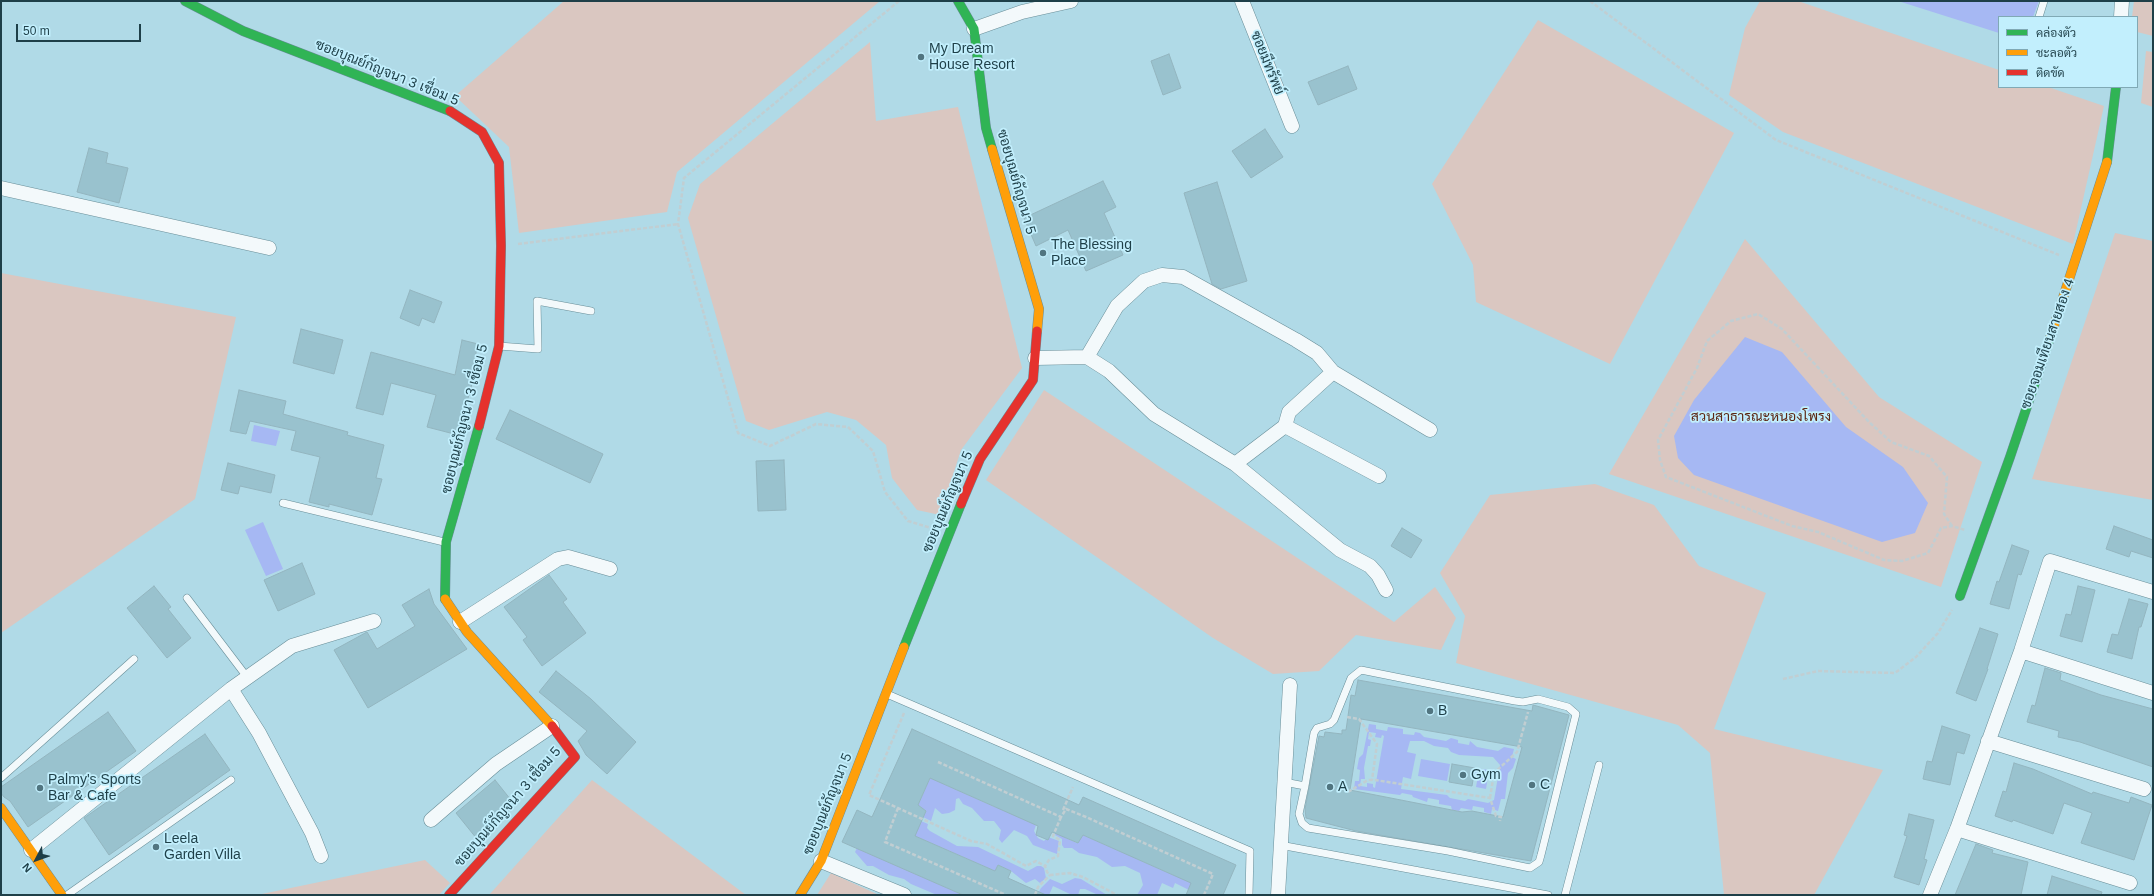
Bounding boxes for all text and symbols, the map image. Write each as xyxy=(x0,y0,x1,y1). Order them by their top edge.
scale bar xyxy=(18,16,143,42)
legend xyxy=(1998,16,2138,88)
text: 50 m xyxy=(23,24,50,38)
text: คล่องตัว xyxy=(2036,26,2076,40)
street label: ซอยมีทรัพย์ xyxy=(1247,29,1287,97)
street label: ซอยบุณย์กัญจนา 3 เชื่อม 5 xyxy=(313,36,461,110)
place label: My Dream House Resort xyxy=(929,41,1015,74)
text: ชะลอตัว xyxy=(2036,46,2077,60)
marker: My Dream House Resort xyxy=(916,52,926,62)
text: ติดขัด xyxy=(2036,66,2065,80)
street label: ซอยบุณย์กัญจนา 5 xyxy=(993,128,1039,236)
place label: The Blessing Place xyxy=(1051,237,1132,270)
marker: The Blessing Place xyxy=(1038,248,1048,258)
street label: ซอยจอมเทียนสายสอง 4 xyxy=(2018,276,2078,412)
street label: ซอยบุณย์กัญจนา 3 เชื่อม 5 xyxy=(438,342,492,496)
park label: สวนสาธารณะหนองโพรง xyxy=(1691,409,1831,425)
street label: ซอยบุณย์กัญจนา 5 xyxy=(919,449,977,555)
place label: B xyxy=(1438,703,1447,719)
marker: B xyxy=(1425,706,1435,716)
street label: ซอยบุณย์กัญจนา 3 เชื่อม 5 xyxy=(451,744,565,870)
street label: ซอยบุณย์กัญจนา 5 xyxy=(800,751,856,857)
place label: Gym xyxy=(1471,767,1501,783)
marker: Gym xyxy=(1458,770,1468,780)
place label: Palmy's Sports Bar & Cafe xyxy=(48,772,141,804)
place label: C xyxy=(1540,777,1550,793)
place label: A xyxy=(1338,779,1347,795)
marker: C xyxy=(1527,780,1537,790)
marker: A xyxy=(1325,782,1335,792)
marker: Palmy's Sports Bar & Cafe xyxy=(35,783,45,793)
place label: Leela Garden Villa xyxy=(164,831,241,864)
north arrow xyxy=(16,840,56,880)
marker: Leela Garden Villa xyxy=(151,842,161,852)
text: N xyxy=(20,861,34,875)

